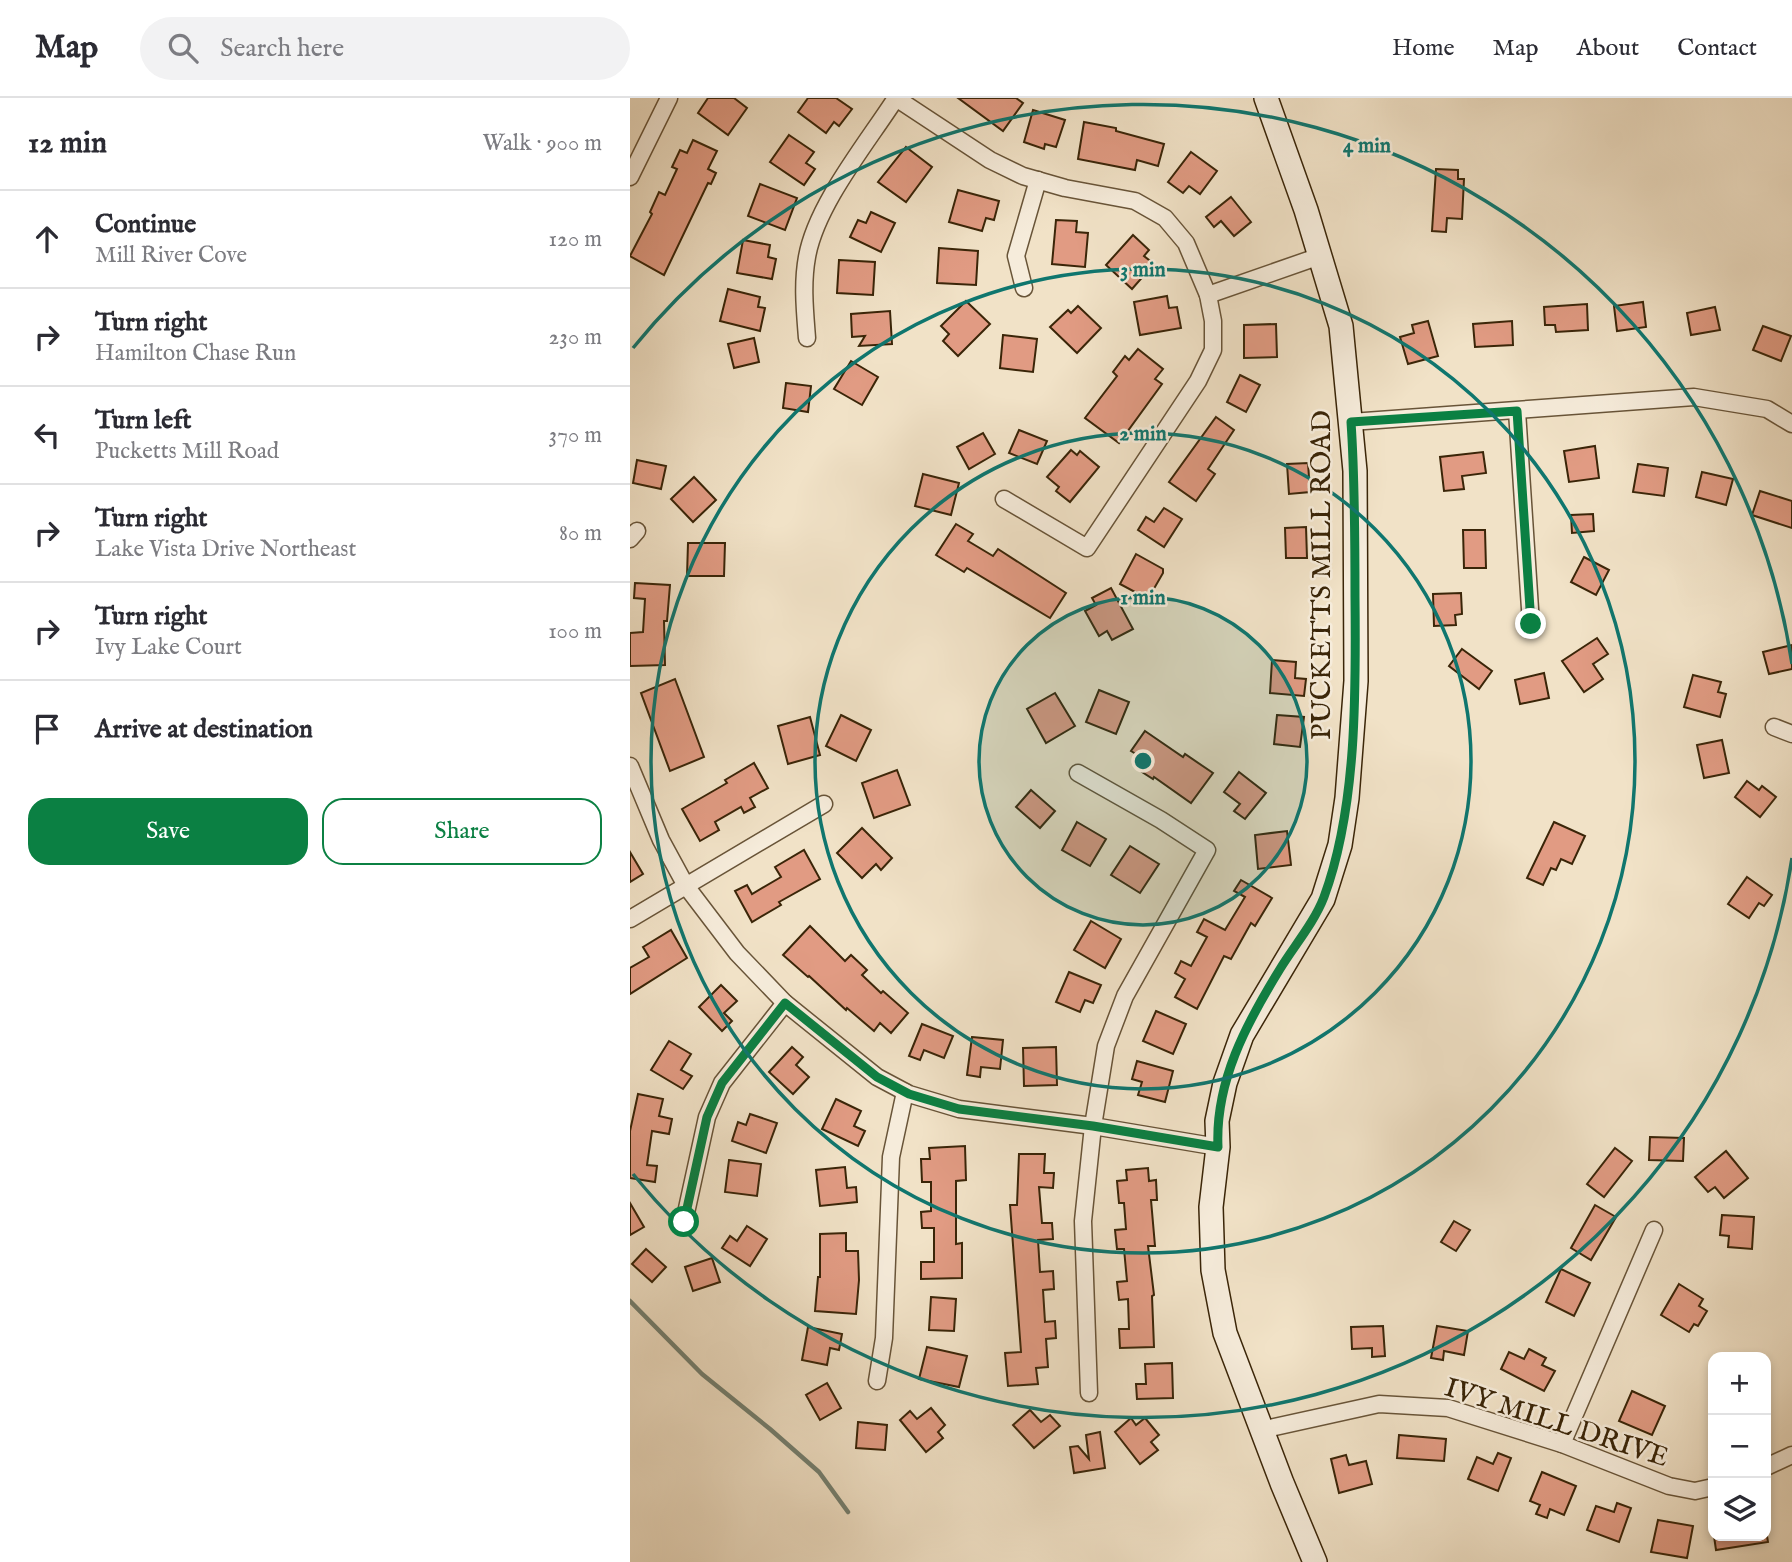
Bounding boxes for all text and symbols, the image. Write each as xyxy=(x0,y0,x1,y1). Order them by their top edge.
search box xyxy=(140,17,630,80)
text: Map xyxy=(35,27,98,69)
icon: search xyxy=(164,29,202,67)
text: Search here xyxy=(220,32,344,65)
text: Home xyxy=(1392,33,1455,64)
text: Map xyxy=(1493,33,1539,64)
text: About xyxy=(1577,33,1639,64)
text: Contact xyxy=(1677,33,1757,64)
text: 12 min xyxy=(28,125,107,163)
text: Walk · 900 m xyxy=(482,129,602,158)
text: 4 min xyxy=(1343,133,1391,160)
text: Continue xyxy=(95,208,196,241)
icon: ahead xyxy=(28,220,66,258)
text: 120 m xyxy=(549,225,602,254)
text: Mill River Cove xyxy=(95,241,247,270)
text: 3 min xyxy=(1120,257,1166,284)
text: Turn right xyxy=(95,306,208,339)
icon: right xyxy=(28,318,66,356)
text: 230 m xyxy=(549,323,602,352)
text: Hamilton Chase Run xyxy=(95,339,296,368)
text: Turn left xyxy=(95,404,192,437)
street label: PUCKETTS MILL ROAD xyxy=(1305,410,1340,740)
icon: left xyxy=(28,416,66,454)
text: 370 m xyxy=(549,421,602,450)
text: 2 min xyxy=(1119,421,1167,448)
text: Pucketts Mill Road xyxy=(95,437,279,466)
text: Turn right xyxy=(95,502,208,535)
icon: right xyxy=(28,514,66,552)
text: 80 m xyxy=(559,519,602,548)
text: Lake Vista Drive Northeast xyxy=(95,535,356,564)
text: 1 min xyxy=(1120,585,1166,612)
text: Turn right xyxy=(95,600,208,633)
route end xyxy=(1515,608,1546,639)
icon: right xyxy=(28,612,66,650)
text: 100 m xyxy=(548,617,602,646)
text: Ivy Lake Court xyxy=(95,633,242,662)
icon: arrive xyxy=(28,710,66,748)
text: Arrive at destination xyxy=(95,713,313,746)
centre of rings xyxy=(1131,749,1155,773)
button: Save xyxy=(28,798,308,865)
button: Share xyxy=(322,798,602,865)
route start xyxy=(668,1206,699,1237)
map controls xyxy=(1708,1352,1771,1541)
button: + xyxy=(1708,1352,1771,1415)
street label: IVY MILL DRIVE xyxy=(1440,1371,1673,1476)
button: − xyxy=(1708,1415,1771,1478)
button: layers xyxy=(1708,1478,1771,1541)

